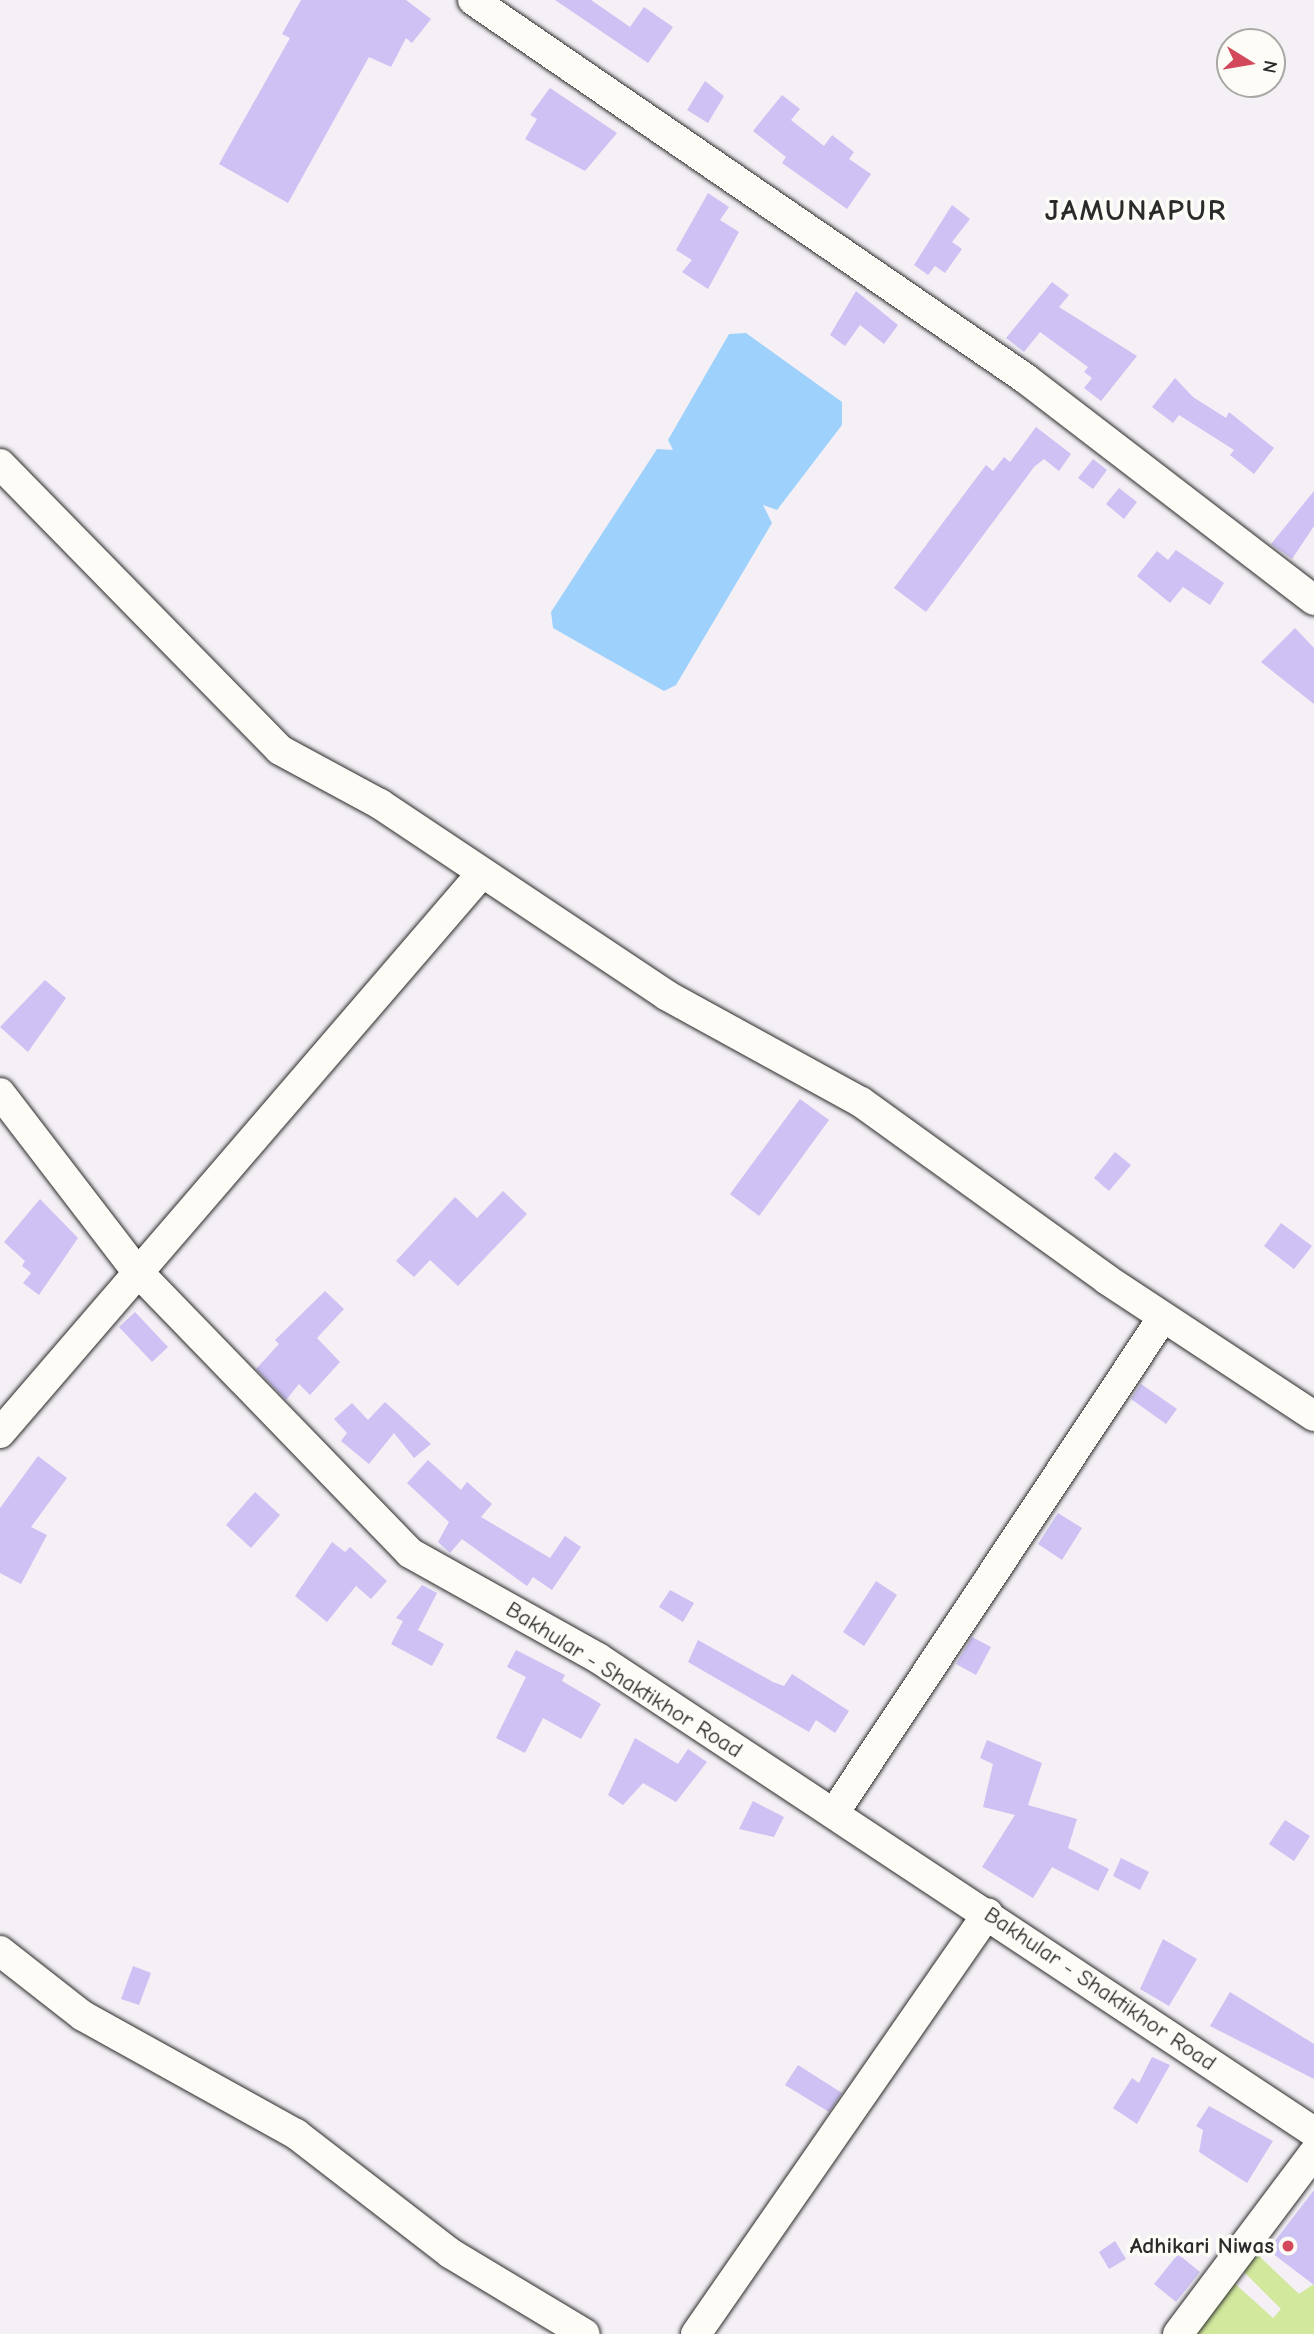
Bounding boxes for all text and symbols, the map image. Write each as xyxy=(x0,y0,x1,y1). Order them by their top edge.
north arrow xyxy=(1216,28,1286,98)
text: N xyxy=(1258,58,1282,75)
district label: JAMUNAPUR xyxy=(1046,193,1226,229)
street label: Bakhular - Shaktikhor Road xyxy=(501,1596,747,1764)
street label: Bakhular - Shaktikhor Road xyxy=(979,1901,1221,2077)
place label: Adhikari Niwas xyxy=(1130,2232,1274,2260)
marker: Adhikari Niwas xyxy=(1280,2238,1296,2254)

